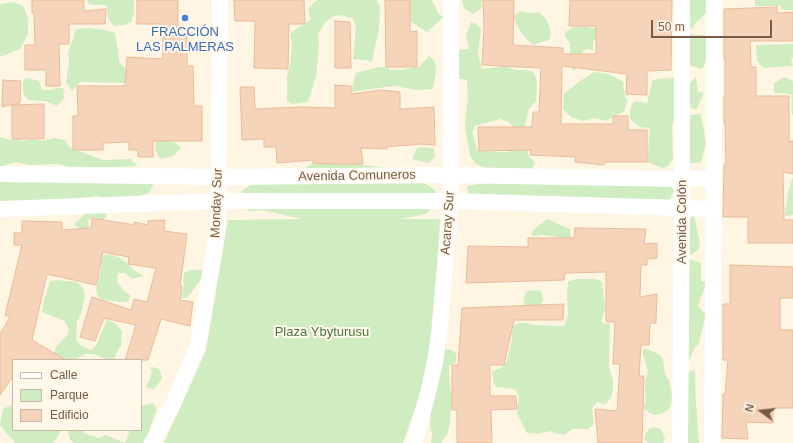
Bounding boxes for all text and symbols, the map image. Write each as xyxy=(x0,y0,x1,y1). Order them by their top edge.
scale bar xyxy=(653,12,774,38)
marker: FRACCIÓN LAS PALMERAS xyxy=(180,13,190,23)
text: 50 m xyxy=(658,20,685,34)
place label: FRACCIÓN LAS PALMERAS xyxy=(136,24,234,55)
street label: Avenida Comuneros xyxy=(298,167,416,185)
street label: Monday Sur xyxy=(208,168,226,238)
street label: Avenida Colón xyxy=(674,180,690,264)
street label: Acaray Sur xyxy=(438,190,458,256)
park label: Plaza Ybyturusu xyxy=(275,324,369,340)
legend xyxy=(12,359,142,431)
text: Calle xyxy=(50,368,77,382)
text: Parque xyxy=(50,388,89,402)
north arrow xyxy=(741,391,781,431)
text: N xyxy=(743,403,756,413)
text: Edificio xyxy=(50,408,89,422)

